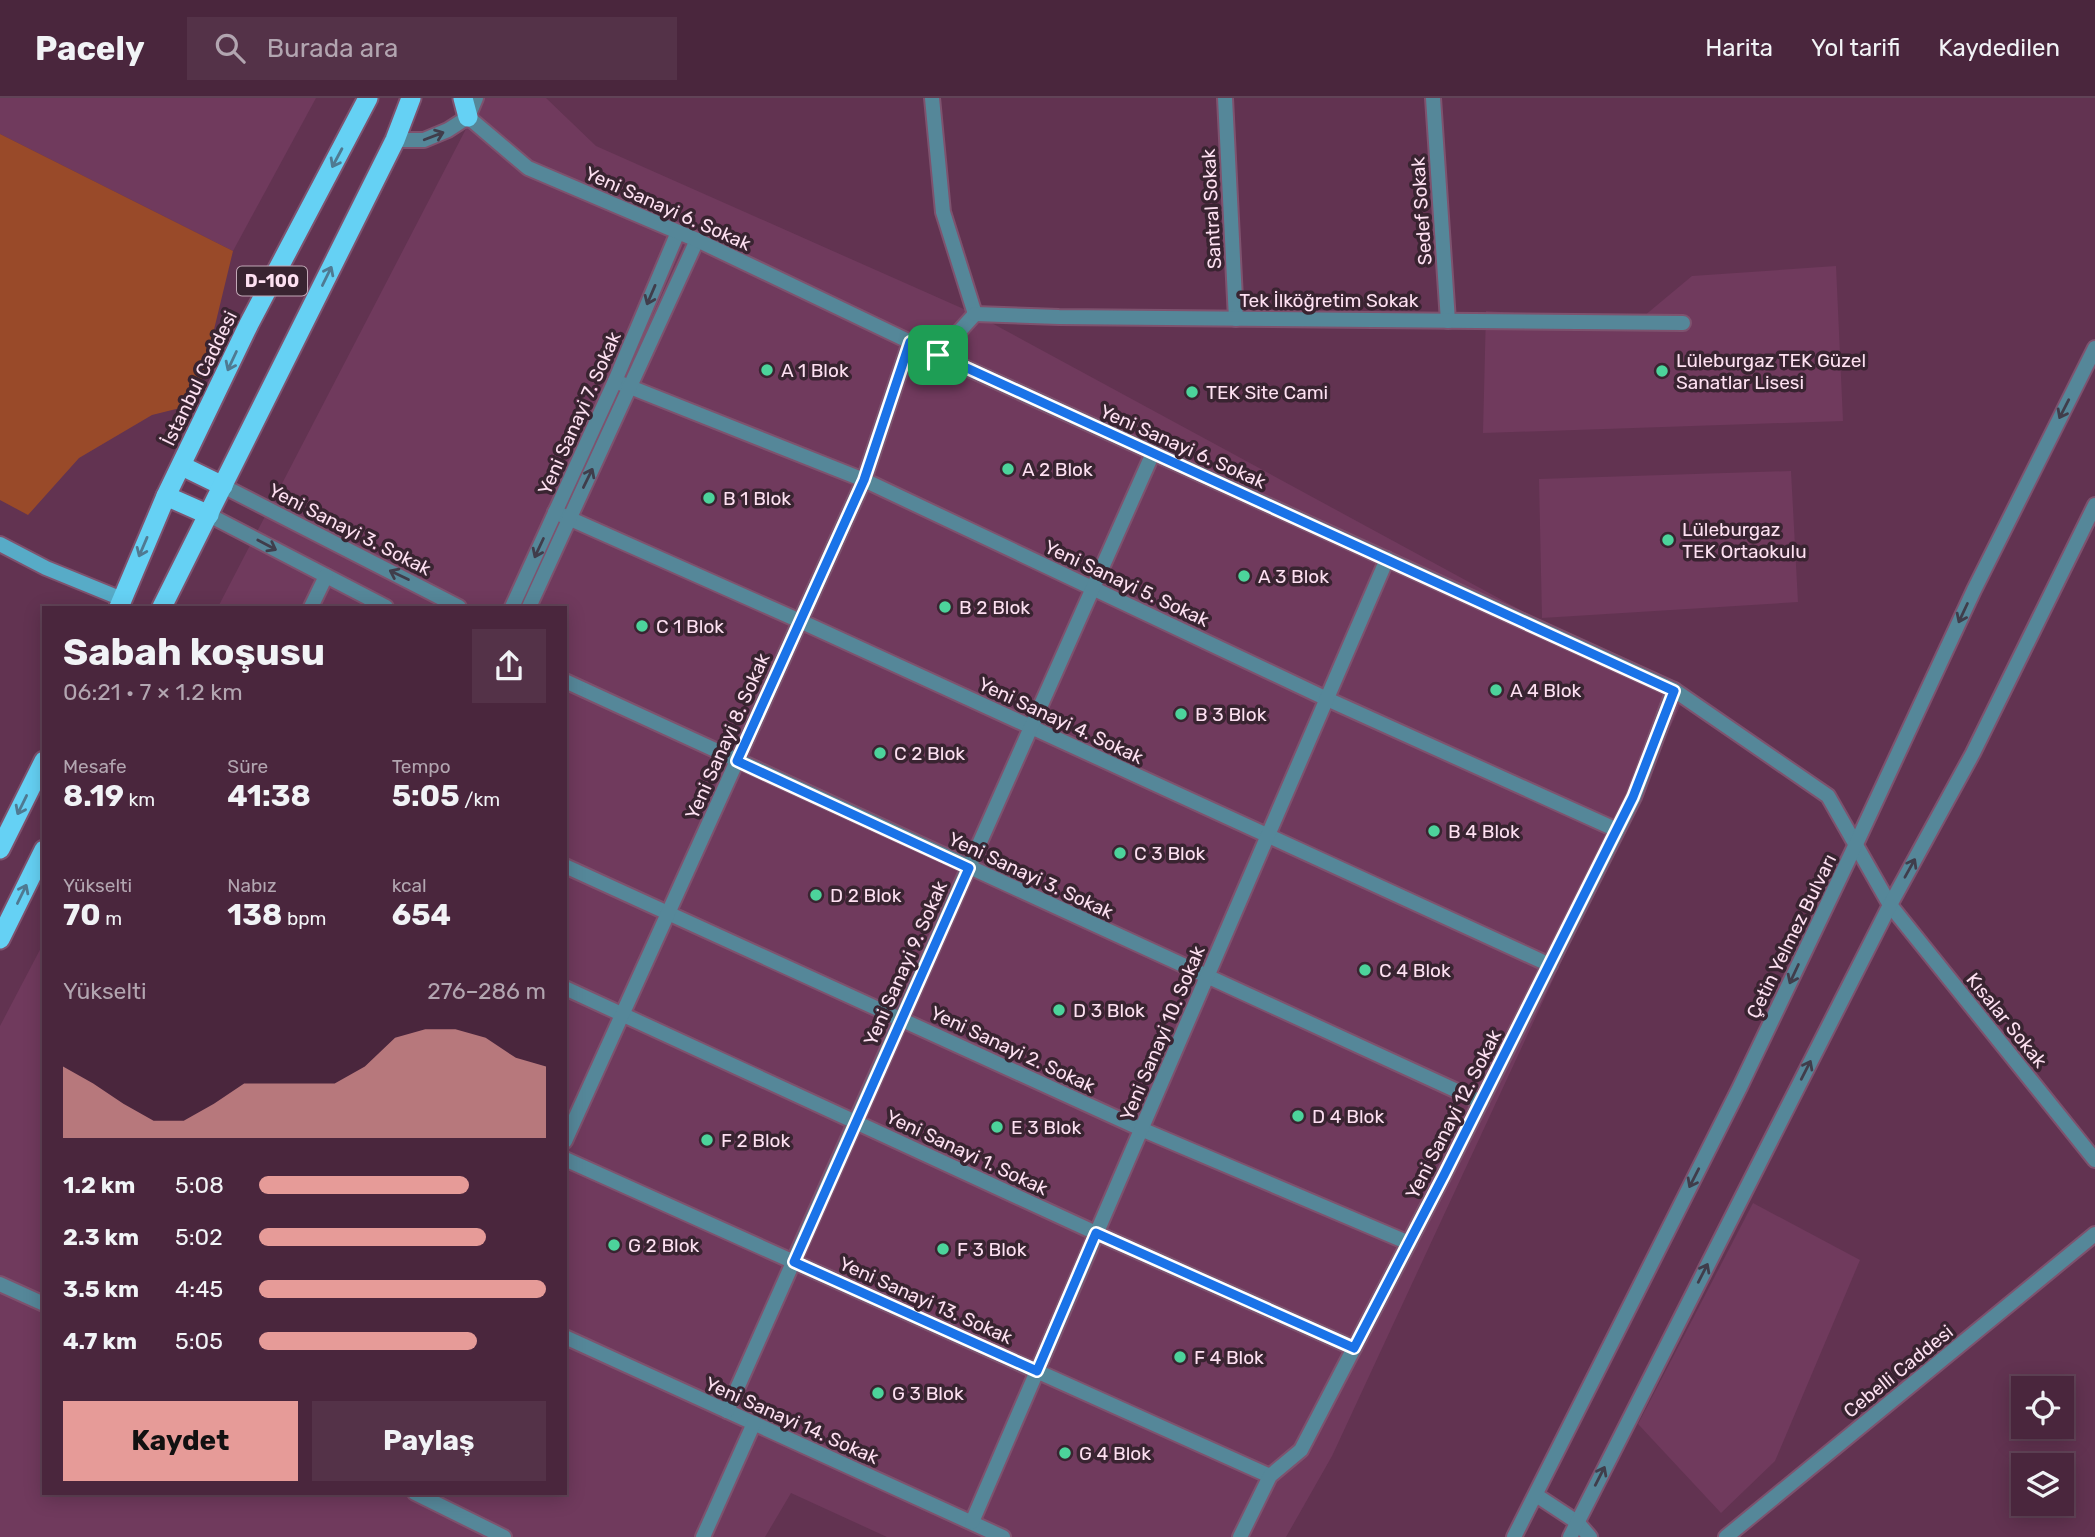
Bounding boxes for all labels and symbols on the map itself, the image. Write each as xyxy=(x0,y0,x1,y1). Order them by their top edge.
one-way arrow xyxy=(422,128,444,141)
one-way arrow xyxy=(329,148,343,168)
street label: Santral Sokak xyxy=(1197,148,1226,270)
street label: Sedef Sokak xyxy=(1406,156,1437,266)
street label: Yeni Sanayi 6. Sokak xyxy=(581,161,755,256)
road number: D-100 xyxy=(237,266,307,296)
one-way arrow xyxy=(320,266,334,287)
one-way arrow xyxy=(644,284,657,305)
street label: Tek İlköğretim Sokak xyxy=(1239,289,1419,312)
street label: İstanbul Caddesi xyxy=(157,307,242,449)
pin xyxy=(908,325,968,385)
street label: Yeni Sanayi 7. Sokak xyxy=(533,328,626,499)
place label: Lüleburgaz TEK Güzel Sanatlar Lisesi xyxy=(1676,349,1866,394)
one-way arrow xyxy=(225,350,238,371)
place label: A 1 Blok xyxy=(781,359,849,382)
marker: A 1 Blok xyxy=(759,362,775,378)
marker: Lüleburgaz TEK Güzel Sanatlar Lisesi xyxy=(1654,363,1670,379)
place label: TEK Site Cami xyxy=(1206,381,1328,404)
marker: TEK Site Cami xyxy=(1184,384,1200,400)
one-way arrow xyxy=(2057,398,2071,419)
street label: Yeni Sanayi 6. Sokak xyxy=(1096,399,1270,494)
place label: A 2 Blok xyxy=(1022,458,1093,481)
marker: A 2 Blok xyxy=(1000,461,1016,477)
one-way arrow xyxy=(582,468,595,489)
street label: Yeni Sanayi 3. Sokak xyxy=(265,478,435,581)
place label: B 1 Blok xyxy=(723,487,791,510)
marker: B 1 Blok xyxy=(701,490,717,506)
place label: Lüleburgaz TEK Ortaokulu xyxy=(1682,518,1807,563)
marker: Lüleburgaz TEK Ortaokulu xyxy=(1660,532,1676,548)
street label: Yeni Sanayi 5. Sokak xyxy=(1041,535,1213,632)
one-way arrow xyxy=(136,536,149,558)
one-way arrow xyxy=(532,537,545,558)
one-way arrow xyxy=(257,539,277,553)
place label: A 3 Blok xyxy=(1258,565,1329,588)
one-way arrow xyxy=(389,568,409,582)
marker: A 3 Blok xyxy=(1236,568,1252,584)
place label: B 2 Blok xyxy=(959,596,1030,619)
marker: B 2 Blok xyxy=(937,599,953,615)
one-way arrow xyxy=(1956,602,1969,623)
place label: C 1 Blok xyxy=(656,615,724,638)
marker: C 1 Blok xyxy=(634,618,650,634)
street label: Yeni Sanayi 8. Sokak xyxy=(680,649,775,823)
street label: Yeni Sanayi 4. Sokak xyxy=(975,672,1147,769)
place label: A 4 Blok xyxy=(1510,679,1582,702)
marker: A 4 Blok xyxy=(1488,682,1504,698)
place label: B 3 Blok xyxy=(1195,703,1267,726)
marker: B 3 Blok xyxy=(1173,706,1189,722)
place label: C 2 Blok xyxy=(894,742,965,765)
marker: C 2 Blok xyxy=(872,745,888,761)
one-way arrow xyxy=(14,794,28,815)
place label: B 4 Blok xyxy=(1448,820,1520,843)
marker: B 4 Blok xyxy=(1426,823,1442,839)
street label: Yeni Sanayi 3. Sokak xyxy=(945,827,1117,924)
place label: C 3 Blok xyxy=(1134,842,1206,865)
marker: C 3 Blok xyxy=(1112,845,1128,861)
street label: Çetin Yelmez Bulvarı xyxy=(1742,850,1841,1022)
one-way arrow xyxy=(1904,858,1917,879)
street label: Yeni Sanayi 9. Sokak xyxy=(859,877,952,1049)
one-way arrow xyxy=(15,884,29,905)
place label: D 2 Blok xyxy=(830,884,902,907)
marker: D 2 Blok xyxy=(808,887,824,903)
street label: Yeni Sanayi 10. Sokak xyxy=(1115,942,1210,1124)
place label: C 4 Blok xyxy=(1379,959,1451,982)
marker: C 4 Blok xyxy=(1357,962,1373,978)
one-way arrow xyxy=(1787,963,1800,984)
street label: Kısalar Sokak xyxy=(1961,968,2052,1073)
place label: D 3 Blok xyxy=(1073,999,1145,1022)
street label: Yeni Sanayi 2. Sokak xyxy=(927,1001,1099,1098)
marker: D 3 Blok xyxy=(1051,1002,1067,1018)
street label: Yeni Sanayi 12. Sokak xyxy=(1401,1025,1506,1203)
one-way arrow xyxy=(1799,1060,1813,1081)
street label: Yeni Sanayi 1. Sokak xyxy=(882,1105,1052,1200)
place label: D 4 Blok xyxy=(1312,1105,1384,1128)
marker: D 4 Blok xyxy=(1290,1108,1306,1124)
place label: E 3 Blok xyxy=(1011,1116,1081,1139)
marker: E 3 Blok xyxy=(989,1119,1005,1135)
place label: F 2 Blok xyxy=(721,1129,790,1152)
marker: F 2 Blok xyxy=(699,1132,715,1148)
one-way arrow xyxy=(1686,1167,1700,1188)
place label: G 2 Blok xyxy=(628,1234,700,1257)
marker: G 2 Blok xyxy=(606,1237,622,1253)
place label: F 3 Blok xyxy=(957,1238,1027,1261)
marker: F 3 Blok xyxy=(935,1241,951,1257)
street label: Yeni Sanayi 13. Sokak xyxy=(835,1252,1016,1349)
one-way arrow xyxy=(1696,1263,1710,1284)
street label: Cebelli Caddesi xyxy=(1839,1320,1958,1423)
place label: F 4 Blok xyxy=(1194,1346,1264,1369)
marker: F 4 Blok xyxy=(1172,1349,1188,1365)
street label: Yeni Sanayi 14. Sokak xyxy=(701,1372,882,1469)
place label: G 3 Blok xyxy=(892,1382,964,1405)
marker: G 3 Blok xyxy=(870,1385,886,1401)
place label: G 4 Blok xyxy=(1079,1442,1151,1465)
marker: G 4 Blok xyxy=(1057,1445,1073,1461)
one-way arrow xyxy=(1593,1466,1607,1487)

